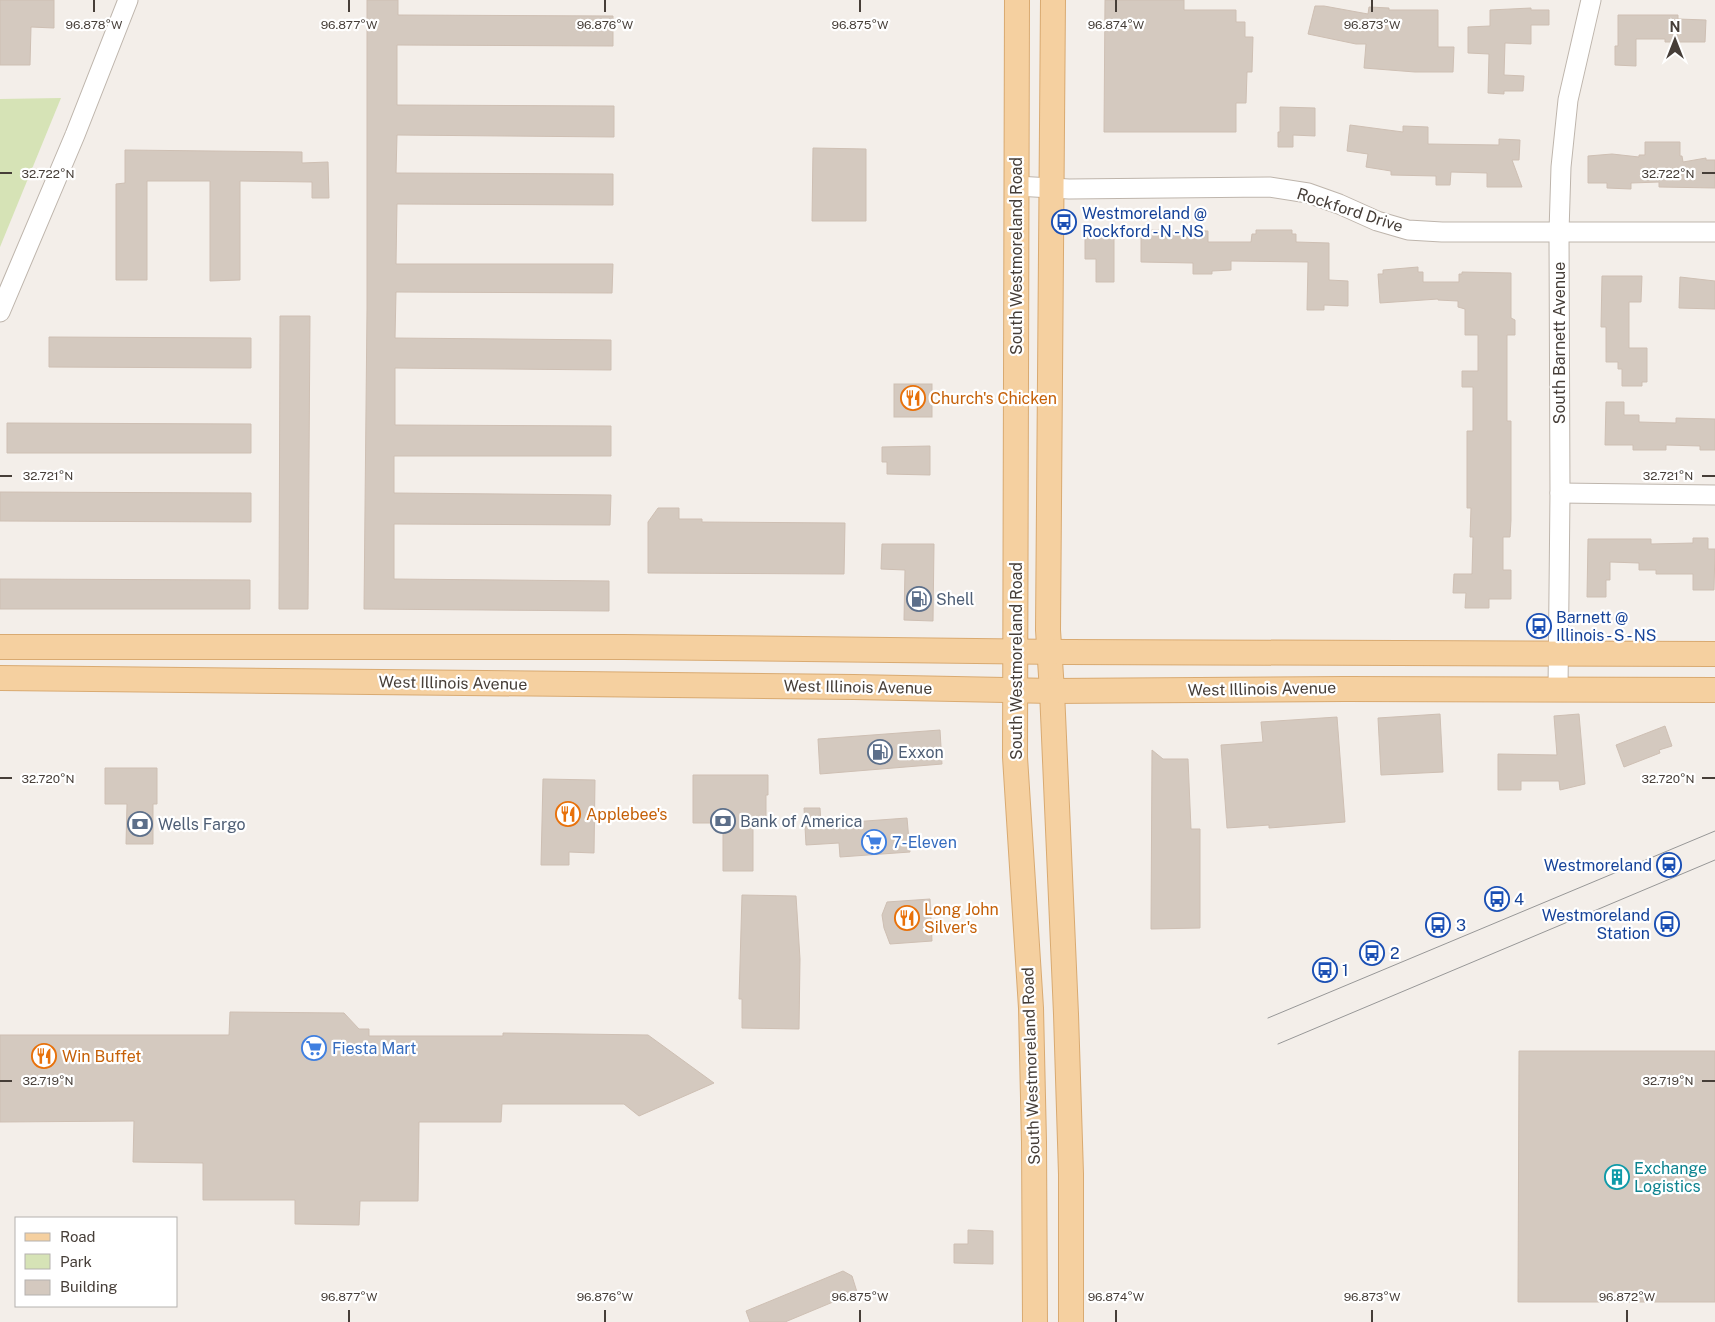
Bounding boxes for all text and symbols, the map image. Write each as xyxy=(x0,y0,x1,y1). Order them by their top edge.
north arrow xyxy=(1650,15,1700,65)
text: 96.878°W xyxy=(66,18,123,32)
text: 96.877°W xyxy=(321,18,378,32)
text: 96.876°W xyxy=(577,18,634,32)
text: 96.875°W xyxy=(831,18,889,32)
text: 96.874°W xyxy=(1088,18,1145,32)
text: 96.873°W xyxy=(1344,18,1401,32)
text: N xyxy=(1670,19,1680,35)
street label: South Westmoreland Road xyxy=(1007,157,1026,355)
text: 32.722°N xyxy=(22,167,75,181)
text: 32.722°N xyxy=(1642,167,1695,181)
street label: Rockford Drive xyxy=(1295,184,1405,236)
place label: Westmoreland @ Rockford - N - NS xyxy=(1082,204,1207,241)
bus stop icon: Westmoreland @ Rockford - N - NS xyxy=(1051,209,1077,235)
street label: South Barnett Avenue xyxy=(1550,262,1569,424)
restaurant icon: Church's Chicken xyxy=(900,385,926,411)
place label: Church's Chicken xyxy=(930,389,1057,408)
text: 32.721°N xyxy=(23,469,73,483)
text: 32.721°N xyxy=(1643,469,1693,483)
street label: South Westmoreland Road xyxy=(1007,562,1026,760)
fuel station icon: Shell xyxy=(906,586,932,612)
place label: Shell xyxy=(936,590,975,609)
place label: Barnett @ Illinois - S - NS xyxy=(1556,608,1657,645)
bus stop icon: Barnett @ Illinois - S - NS xyxy=(1526,613,1552,639)
street label: West Illinois Avenue xyxy=(379,672,527,694)
street label: West Illinois Avenue xyxy=(784,676,932,698)
street label: West Illinois Avenue xyxy=(1188,678,1336,700)
fuel station icon: Exxon xyxy=(867,739,893,765)
place label: Exxon xyxy=(898,743,944,762)
text: 32.720°N xyxy=(21,772,75,786)
text: 32.720°N xyxy=(1641,772,1695,786)
restaurant icon: Applebee's xyxy=(555,801,581,827)
place label: Applebee's xyxy=(586,805,667,824)
bank icon: Bank of America xyxy=(710,808,736,834)
bank icon: Wells Fargo xyxy=(127,811,153,837)
place label: Bank of America xyxy=(740,812,862,831)
place label: Wells Fargo xyxy=(158,815,246,834)
supermarket icon: 7-Eleven xyxy=(861,829,887,855)
place label: 7-Eleven xyxy=(892,833,957,852)
station icon: Westmoreland xyxy=(1656,852,1682,878)
place label: Westmoreland xyxy=(1544,856,1652,875)
bus stop icon: 4 xyxy=(1484,886,1510,912)
place label: 4 xyxy=(1514,890,1524,909)
place label: Long John Silver's xyxy=(924,900,999,937)
restaurant icon: Long John Silver's xyxy=(894,905,920,931)
place label: Westmoreland Station xyxy=(1542,906,1650,943)
bus stop icon: Westmoreland Station xyxy=(1654,911,1680,937)
bus stop icon: 3 xyxy=(1425,912,1451,938)
place label: 3 xyxy=(1456,916,1466,935)
bus stop icon: 2 xyxy=(1359,940,1385,966)
place label: 2 xyxy=(1390,944,1400,963)
bus stop icon: 1 xyxy=(1312,957,1338,983)
place label: 1 xyxy=(1342,961,1349,980)
street label: South Westmoreland Road xyxy=(1018,967,1044,1165)
supermarket icon: Fiesta Mart xyxy=(301,1035,327,1061)
place label: Fiesta Mart xyxy=(332,1039,417,1058)
restaurant icon: Win Buffet xyxy=(31,1043,57,1069)
place label: Win Buffet xyxy=(62,1047,142,1066)
text: 32.719°N xyxy=(22,1074,74,1088)
text: 32.719°N xyxy=(1642,1074,1694,1088)
place label: Exchange Logistics xyxy=(1634,1159,1707,1196)
building icon: Exchange Logistics xyxy=(1604,1164,1630,1190)
legend xyxy=(15,1217,178,1307)
text: Road xyxy=(60,1228,96,1245)
text: Park xyxy=(60,1253,92,1270)
text: Building xyxy=(60,1278,118,1295)
text: 96.877°W xyxy=(321,1290,378,1304)
text: 96.876°W xyxy=(577,1290,634,1304)
text: 96.875°W xyxy=(831,1290,889,1304)
text: 96.874°W xyxy=(1088,1290,1145,1304)
text: 96.873°W xyxy=(1344,1290,1401,1304)
text: 96.872°W xyxy=(1599,1290,1656,1304)

